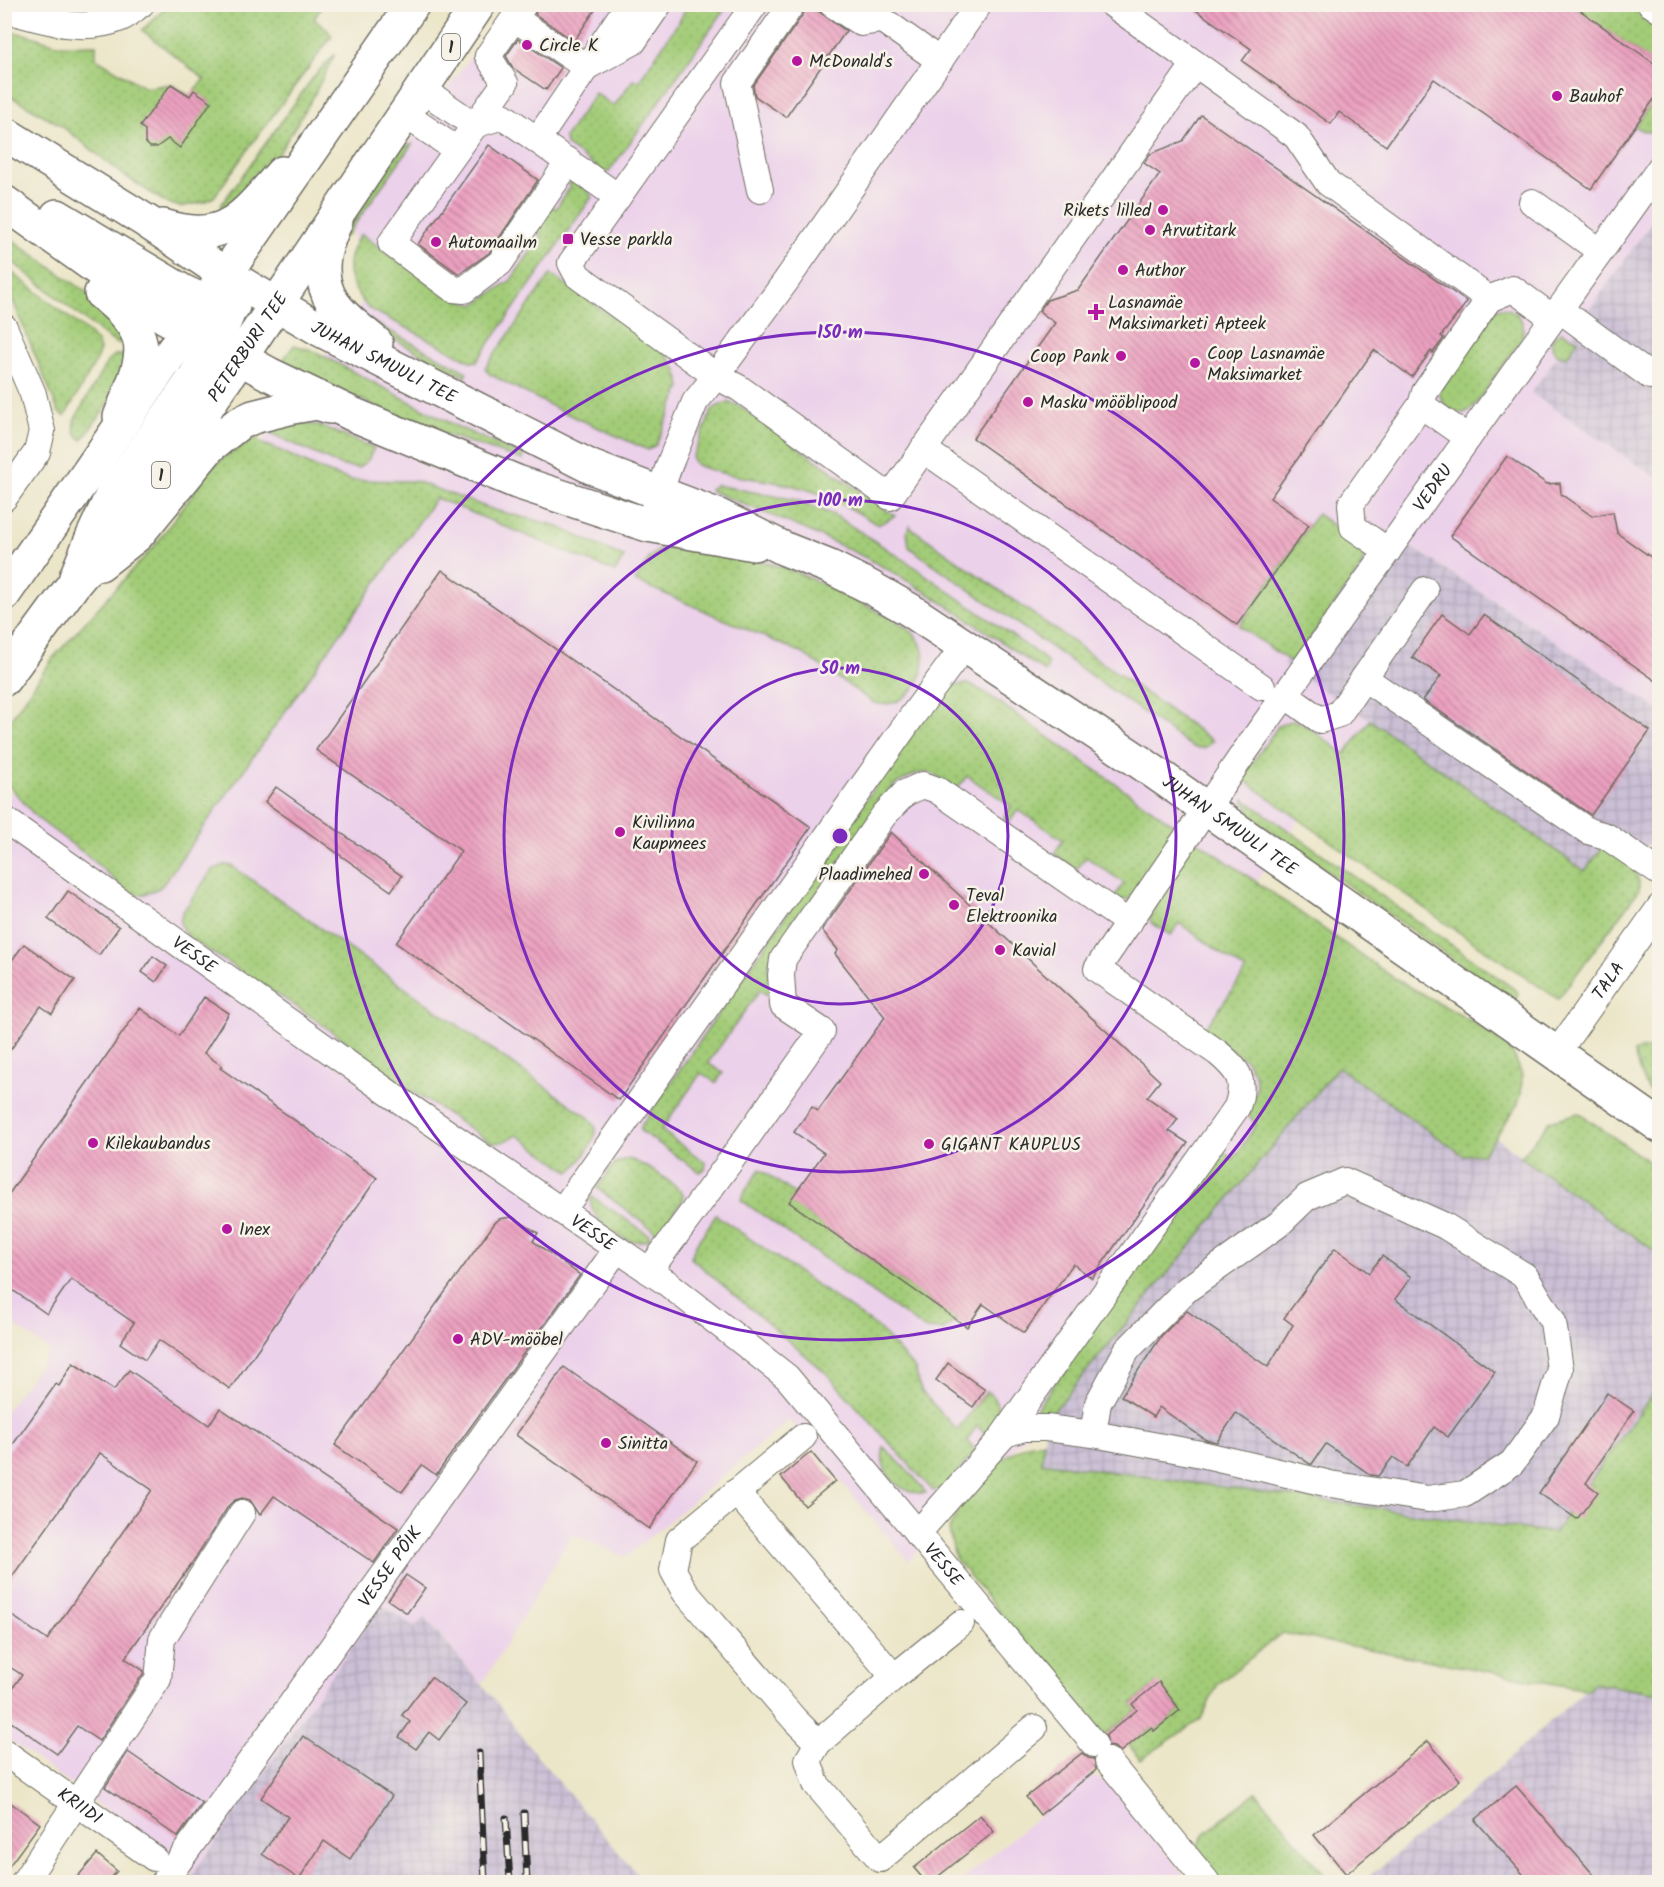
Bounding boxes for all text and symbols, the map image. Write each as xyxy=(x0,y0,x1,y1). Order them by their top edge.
place label: Circle K xyxy=(539,32,599,61)
road number: 1 xyxy=(442,34,460,60)
marker: Circle K xyxy=(520,38,534,52)
place label: McDonald's xyxy=(809,48,893,77)
marker: McDonald's xyxy=(790,54,804,68)
place label: Bauhof xyxy=(1569,83,1624,112)
marker: Bauhof xyxy=(1550,89,1564,103)
place label: Rikets lilled xyxy=(1063,197,1152,226)
marker: Rikets lilled xyxy=(1156,203,1170,217)
place label: Arvutitark xyxy=(1162,217,1237,246)
marker: Arvutitark xyxy=(1143,223,1157,237)
place label: Vesse parkla xyxy=(580,226,673,255)
place label: Automaailm xyxy=(448,229,537,258)
marker: Vesse parkla xyxy=(561,232,575,246)
marker: Automaailm xyxy=(429,235,443,249)
place label: Author xyxy=(1135,257,1186,286)
marker: Author xyxy=(1116,263,1130,277)
street label: PETERBURI TEE xyxy=(201,287,296,409)
place label: Lasnamäe Maksimarketi Apteek xyxy=(1108,289,1266,339)
marker: Lasnamäe Maksimarketi Apteek xyxy=(1089,305,1103,319)
street label: JUHAN SMUULI TEE xyxy=(305,314,462,413)
text: 150 m xyxy=(817,319,863,348)
place label: Coop Lasnamäe Maksimarket xyxy=(1207,340,1325,390)
place label: Coop Pank xyxy=(1030,343,1110,372)
marker: Coop Pank xyxy=(1114,349,1128,363)
marker: Coop Lasnamäe Maksimarket xyxy=(1188,356,1202,370)
place label: Masku mööblipood xyxy=(1040,389,1178,418)
marker: Masku mööblipood xyxy=(1021,395,1035,409)
street label: VEDRU xyxy=(1407,458,1461,519)
road number: 1 xyxy=(152,462,170,488)
text: 100 m xyxy=(817,487,863,516)
text: 50 m xyxy=(819,655,860,684)
street label: JUHAN SMUULI TEE xyxy=(1155,769,1304,884)
place label: Kivilinna Kaupmees xyxy=(632,809,707,859)
marker: Kivilinna Kaupmees xyxy=(613,825,627,839)
centre of rings xyxy=(830,826,850,846)
place label: Plaadimehed xyxy=(819,861,913,890)
marker: Plaadimehed xyxy=(917,867,931,881)
place label: Teval Elektroonika xyxy=(966,882,1057,932)
marker: Teval Elektroonika xyxy=(947,898,961,912)
street label: VESSE xyxy=(165,930,223,982)
place label: Kavial xyxy=(1012,937,1056,966)
marker: Kavial xyxy=(993,943,1007,957)
street label: TALA xyxy=(1585,956,1633,1007)
place label: Kilekaubandus xyxy=(105,1130,211,1159)
place label: GIGANT KAUPLUS xyxy=(941,1131,1081,1160)
marker: Kilekaubandus xyxy=(86,1136,100,1150)
marker: GIGANT KAUPLUS xyxy=(922,1137,936,1151)
street label: VESSE xyxy=(564,1208,622,1260)
place label: Inex xyxy=(239,1216,270,1245)
marker: Inex xyxy=(220,1222,234,1236)
place label: ADV-mööbel xyxy=(470,1326,564,1355)
marker: ADV-mööbel xyxy=(451,1332,465,1346)
place label: Sinitta xyxy=(618,1430,668,1459)
marker: Sinitta xyxy=(599,1436,613,1450)
street label: VESSE PÕIK xyxy=(352,1520,430,1614)
street label: VESSE xyxy=(916,1537,970,1594)
street label: KRIIDI xyxy=(50,1781,108,1833)

